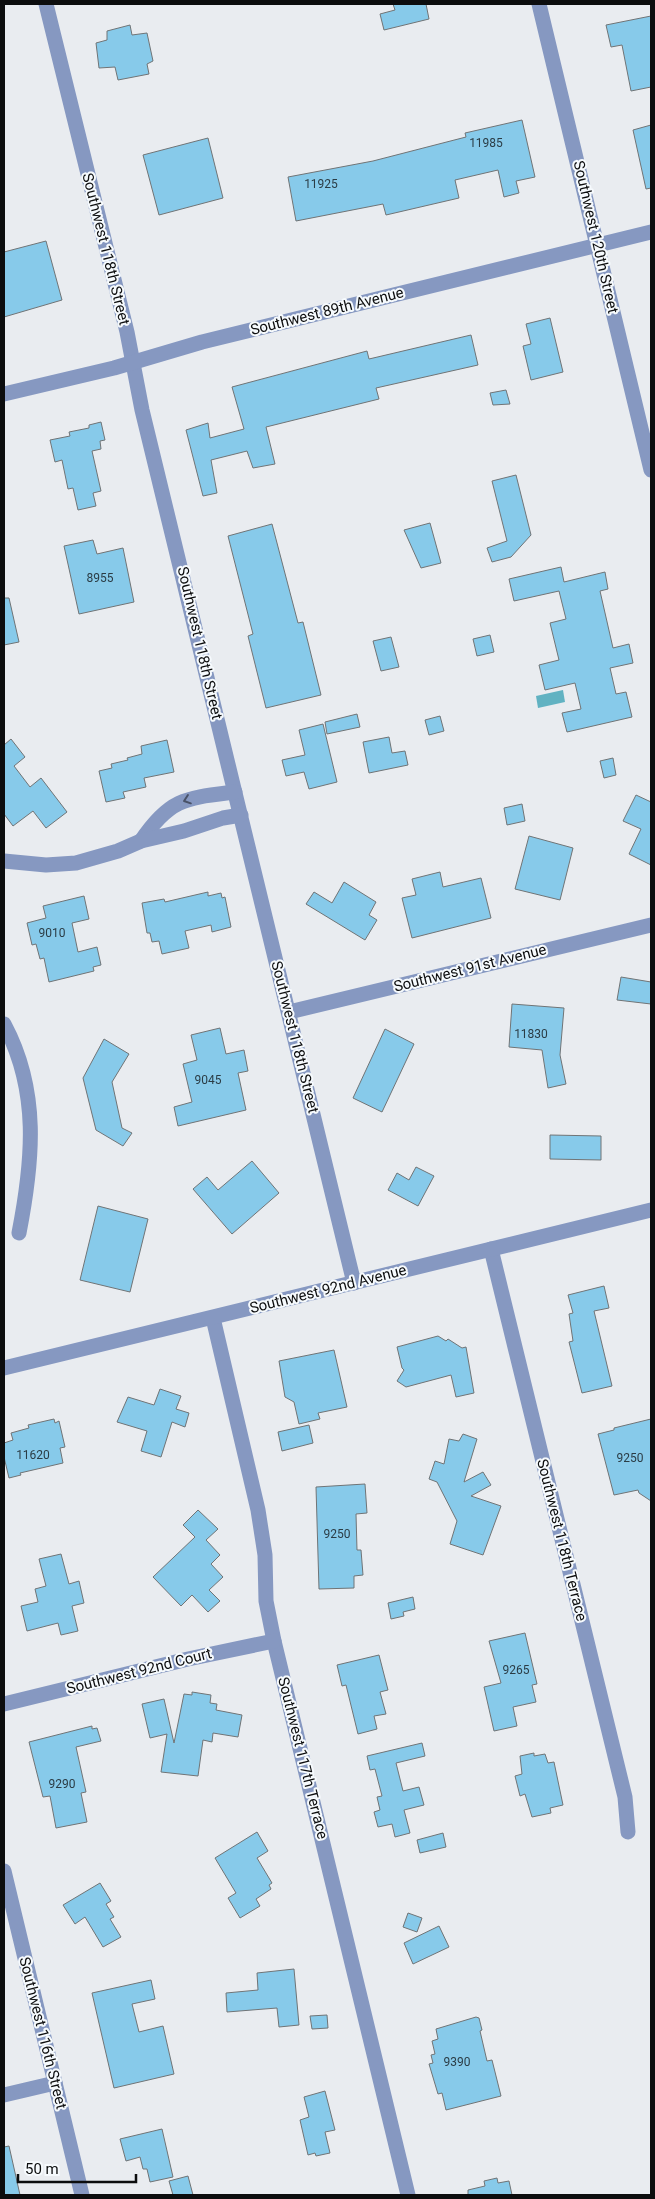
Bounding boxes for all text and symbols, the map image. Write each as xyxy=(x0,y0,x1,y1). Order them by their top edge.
house number: 11985 xyxy=(469,136,503,150)
street label: Southwest 120th Street xyxy=(570,159,622,315)
street label: Southwest 118th Street xyxy=(78,171,134,327)
house number: 11925 xyxy=(304,177,338,191)
street label: Southwest 89th Avenue xyxy=(249,283,406,339)
street label: Southwest 118th Street xyxy=(174,565,226,721)
house number: 8955 xyxy=(87,571,114,585)
one-way arrow xyxy=(184,794,192,804)
house number: 9010 xyxy=(39,926,66,940)
street label: Southwest 91st Avenue xyxy=(392,940,548,996)
street label: Southwest 118th Street xyxy=(267,959,323,1115)
house number: 11830 xyxy=(514,1027,548,1041)
house number: 9045 xyxy=(195,1073,222,1087)
street label: Southwest 92nd Avenue xyxy=(248,1261,408,1317)
house number: 11620 xyxy=(16,1448,50,1462)
house number: 9250 xyxy=(617,1451,644,1465)
street label: Southwest 118th Terrace xyxy=(533,1457,591,1623)
house number: 9250 xyxy=(324,1527,351,1541)
street label: Southwest 92nd Court xyxy=(65,1644,213,1698)
house number: 9265 xyxy=(503,1663,530,1677)
street label: Southwest 117th Terrace xyxy=(274,1675,332,1841)
house number: 9290 xyxy=(49,1777,76,1791)
street label: Southwest 116th Street xyxy=(15,1955,71,2111)
house number: 9390 xyxy=(444,2055,471,2069)
scale bar xyxy=(18,2152,135,2184)
text: 50 m xyxy=(25,2160,59,2178)

